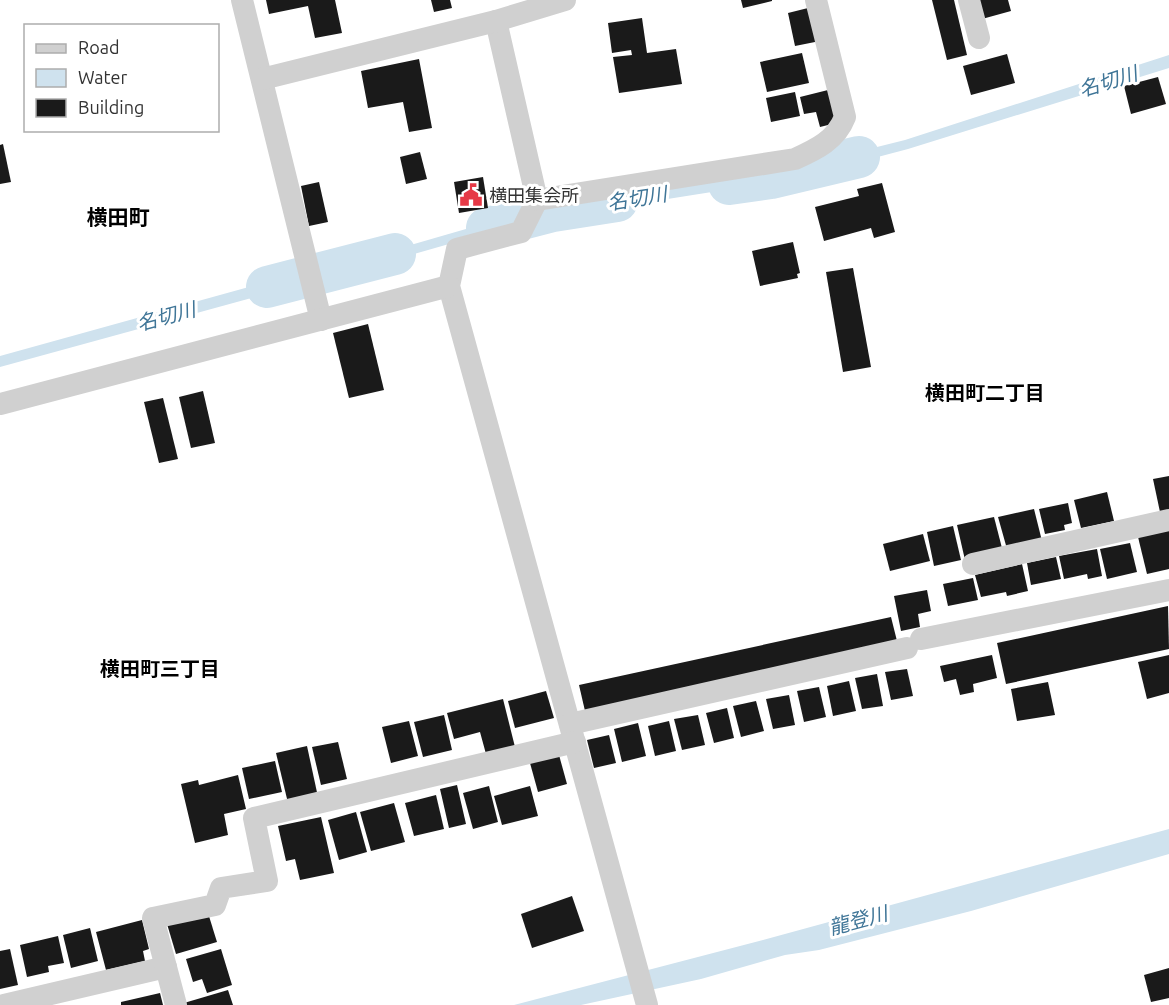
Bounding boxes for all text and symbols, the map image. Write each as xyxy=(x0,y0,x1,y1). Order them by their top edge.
legend xyxy=(24,24,219,132)
text: Road xyxy=(78,37,120,57)
water label: 名切川 xyxy=(1076,61,1142,101)
text: Water xyxy=(78,67,128,87)
text: Building xyxy=(78,97,144,117)
public building icon: 横田集会所 xyxy=(458,182,484,208)
water label: 名切川 xyxy=(606,182,670,214)
place label: 横田集会所 xyxy=(489,185,579,205)
district label: 横田町 xyxy=(87,205,150,229)
water label: 名切川 xyxy=(134,297,200,335)
district label: 横田町二丁目 xyxy=(925,381,1045,404)
district label: 横田町三丁目 xyxy=(100,657,220,680)
water label: 龍登川 xyxy=(826,901,892,939)

